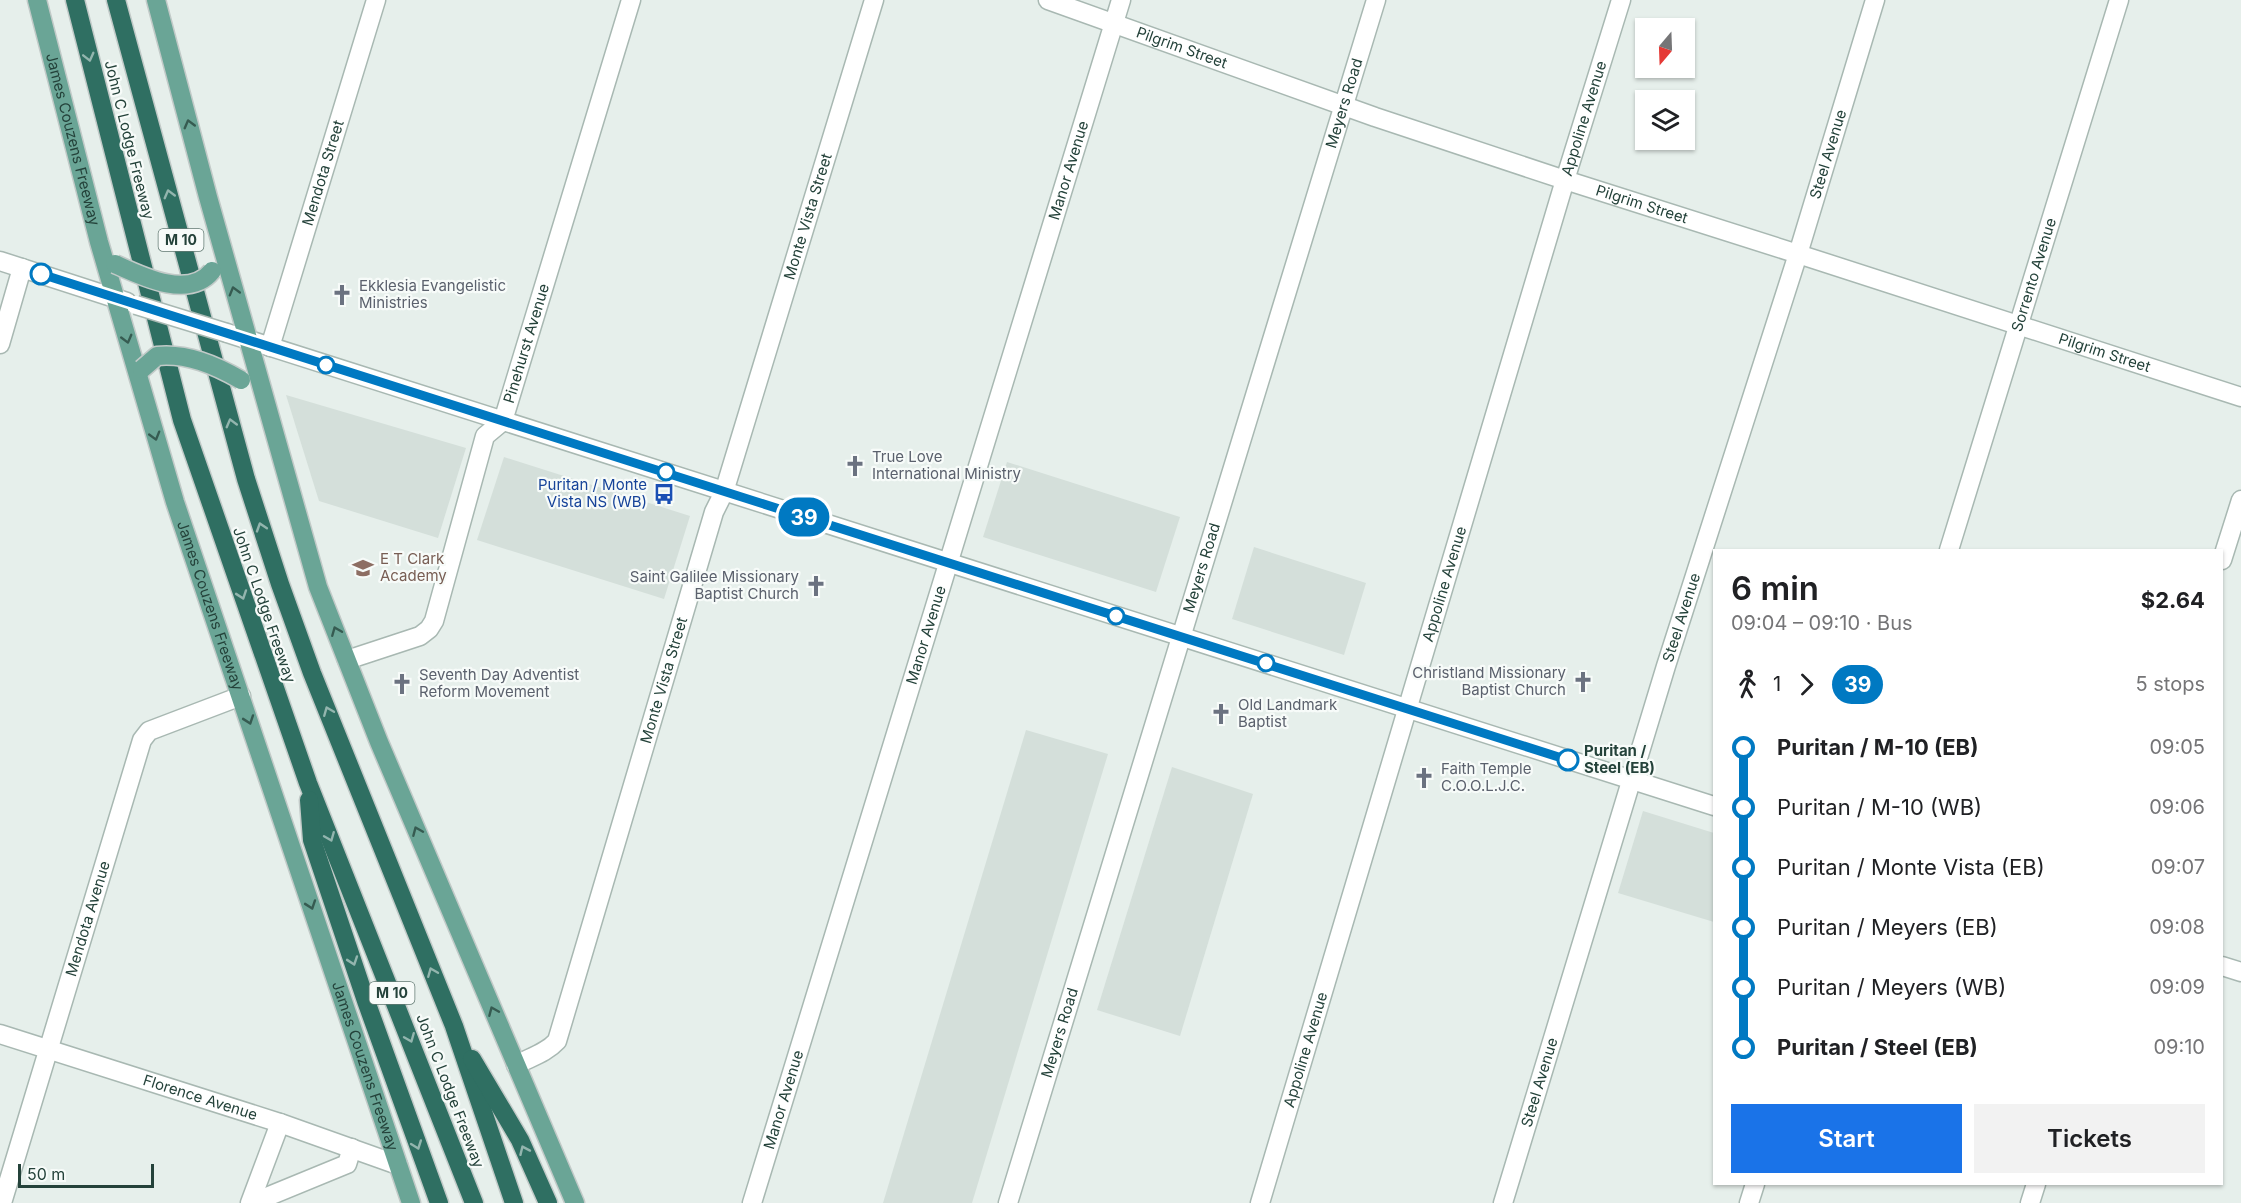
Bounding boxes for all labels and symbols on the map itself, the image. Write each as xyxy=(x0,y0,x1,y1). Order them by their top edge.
north arrow xyxy=(1635,18,1695,78)
street label: Pilgrim Street xyxy=(1134,22,1230,72)
street label: James Couzens Freeway xyxy=(42,51,105,228)
one-way arrow xyxy=(82,51,94,62)
street label: Meyers Road xyxy=(1321,56,1367,150)
street label: John C Lodge Freeway xyxy=(100,58,159,222)
street label: Appoline Avenue xyxy=(1557,58,1611,178)
street label: Steel Avenue xyxy=(1805,107,1850,201)
street label: Mendota Street xyxy=(298,118,348,228)
one-way arrow xyxy=(184,119,196,130)
street label: Manor Avenue xyxy=(1044,119,1092,222)
street label: Monte Vista Street xyxy=(779,151,836,282)
street label: Pilgrim Street xyxy=(1594,180,1690,227)
one-way arrow xyxy=(163,189,176,199)
street label: Sorrento Avenue xyxy=(2007,215,2060,334)
road number: M 10 xyxy=(158,229,204,251)
unlabelled marker xyxy=(30,263,52,285)
place label: Ekklesia Evangelistic Ministries xyxy=(359,276,506,312)
street label: Pinehurst Avenue xyxy=(499,281,553,405)
church icon: Ekklesia Evangelistic Ministries xyxy=(330,283,354,307)
one-way arrow xyxy=(229,286,241,296)
street label: Pilgrim Street xyxy=(2056,329,2153,376)
one-way arrow xyxy=(119,334,132,344)
unlabelled marker xyxy=(317,356,335,374)
one-way arrow xyxy=(225,418,238,428)
one-way arrow xyxy=(148,430,160,440)
place label: True Love International Ministry xyxy=(872,447,1022,483)
church icon: True Love International Ministry xyxy=(843,454,867,478)
unlabelled marker xyxy=(657,463,675,481)
place label: Puritan / Monte Vista NS (WB) xyxy=(538,475,647,511)
bus stop icon: Puritan / Monte Vista NS (WB) xyxy=(652,482,676,506)
line badge: 39 xyxy=(777,498,831,536)
street label: James Couzens Freeway xyxy=(173,518,248,693)
street label: Meyers Road xyxy=(1179,521,1224,615)
one-way arrow xyxy=(256,522,269,533)
street label: John C Lodge Freeway xyxy=(229,524,300,686)
street label: Appoline Avenue xyxy=(1418,524,1470,644)
place label: E T Clark Academy xyxy=(380,549,447,585)
school or university icon: E T Clark Academy xyxy=(351,556,375,580)
place label: Saint Galilee Missionary Baptist Church xyxy=(630,567,800,603)
street label: Steel Avenue xyxy=(1658,571,1704,664)
church icon: Saint Galilee Missionary Baptist Church xyxy=(804,574,828,598)
street label: Manor Avenue xyxy=(902,583,950,687)
one-way arrow xyxy=(234,589,247,600)
unlabelled marker xyxy=(1107,607,1125,625)
street label: Monte Vista Street xyxy=(636,615,691,746)
one-way arrow xyxy=(331,627,343,638)
unlabelled marker xyxy=(1257,654,1275,672)
place label: Christland Missionary Baptist Church xyxy=(1412,663,1567,699)
place label: Seventh Day Adventist Reform Movement xyxy=(419,665,579,701)
church icon: Christland Missionary Baptist Church xyxy=(1571,670,1595,694)
church icon: Seventh Day Adventist Reform Movement xyxy=(390,672,414,696)
place label: Old Landmark Baptist xyxy=(1238,695,1338,731)
church icon: Old Landmark Baptist xyxy=(1209,702,1233,726)
one-way arrow xyxy=(322,706,335,716)
one-way arrow xyxy=(242,714,255,725)
place label: Puritan / Steel (EB) xyxy=(1584,741,1655,777)
marker: Puritan / Steel (EB) xyxy=(1557,749,1579,771)
place label: Faith Temple C.O.O.L.J.C. xyxy=(1441,759,1532,795)
church icon: Faith Temple C.O.O.L.J.C. xyxy=(1412,766,1436,790)
one-way arrow xyxy=(412,827,424,838)
one-way arrow xyxy=(323,831,335,842)
street label: Mendota Avenue xyxy=(61,859,114,979)
one-way arrow xyxy=(304,899,316,910)
one-way arrow xyxy=(345,955,358,966)
one-way arrow xyxy=(427,967,439,978)
street label: James Couzens Freeway xyxy=(328,979,403,1154)
road number: M 10 xyxy=(370,982,414,1004)
street label: Meyers Road xyxy=(1037,985,1082,1080)
street label: Appoline Avenue xyxy=(1279,990,1331,1110)
one-way arrow xyxy=(488,1006,500,1017)
street label: John C Lodge Freeway xyxy=(412,1011,489,1171)
one-way arrow xyxy=(403,1032,415,1043)
street label: Steel Avenue xyxy=(1517,1035,1562,1129)
street label: Manor Avenue xyxy=(759,1048,807,1151)
street label: Florence Avenue xyxy=(141,1070,260,1124)
one-way arrow xyxy=(410,1139,423,1150)
one-way arrow xyxy=(520,1145,532,1156)
scale bar xyxy=(18,1161,154,1188)

